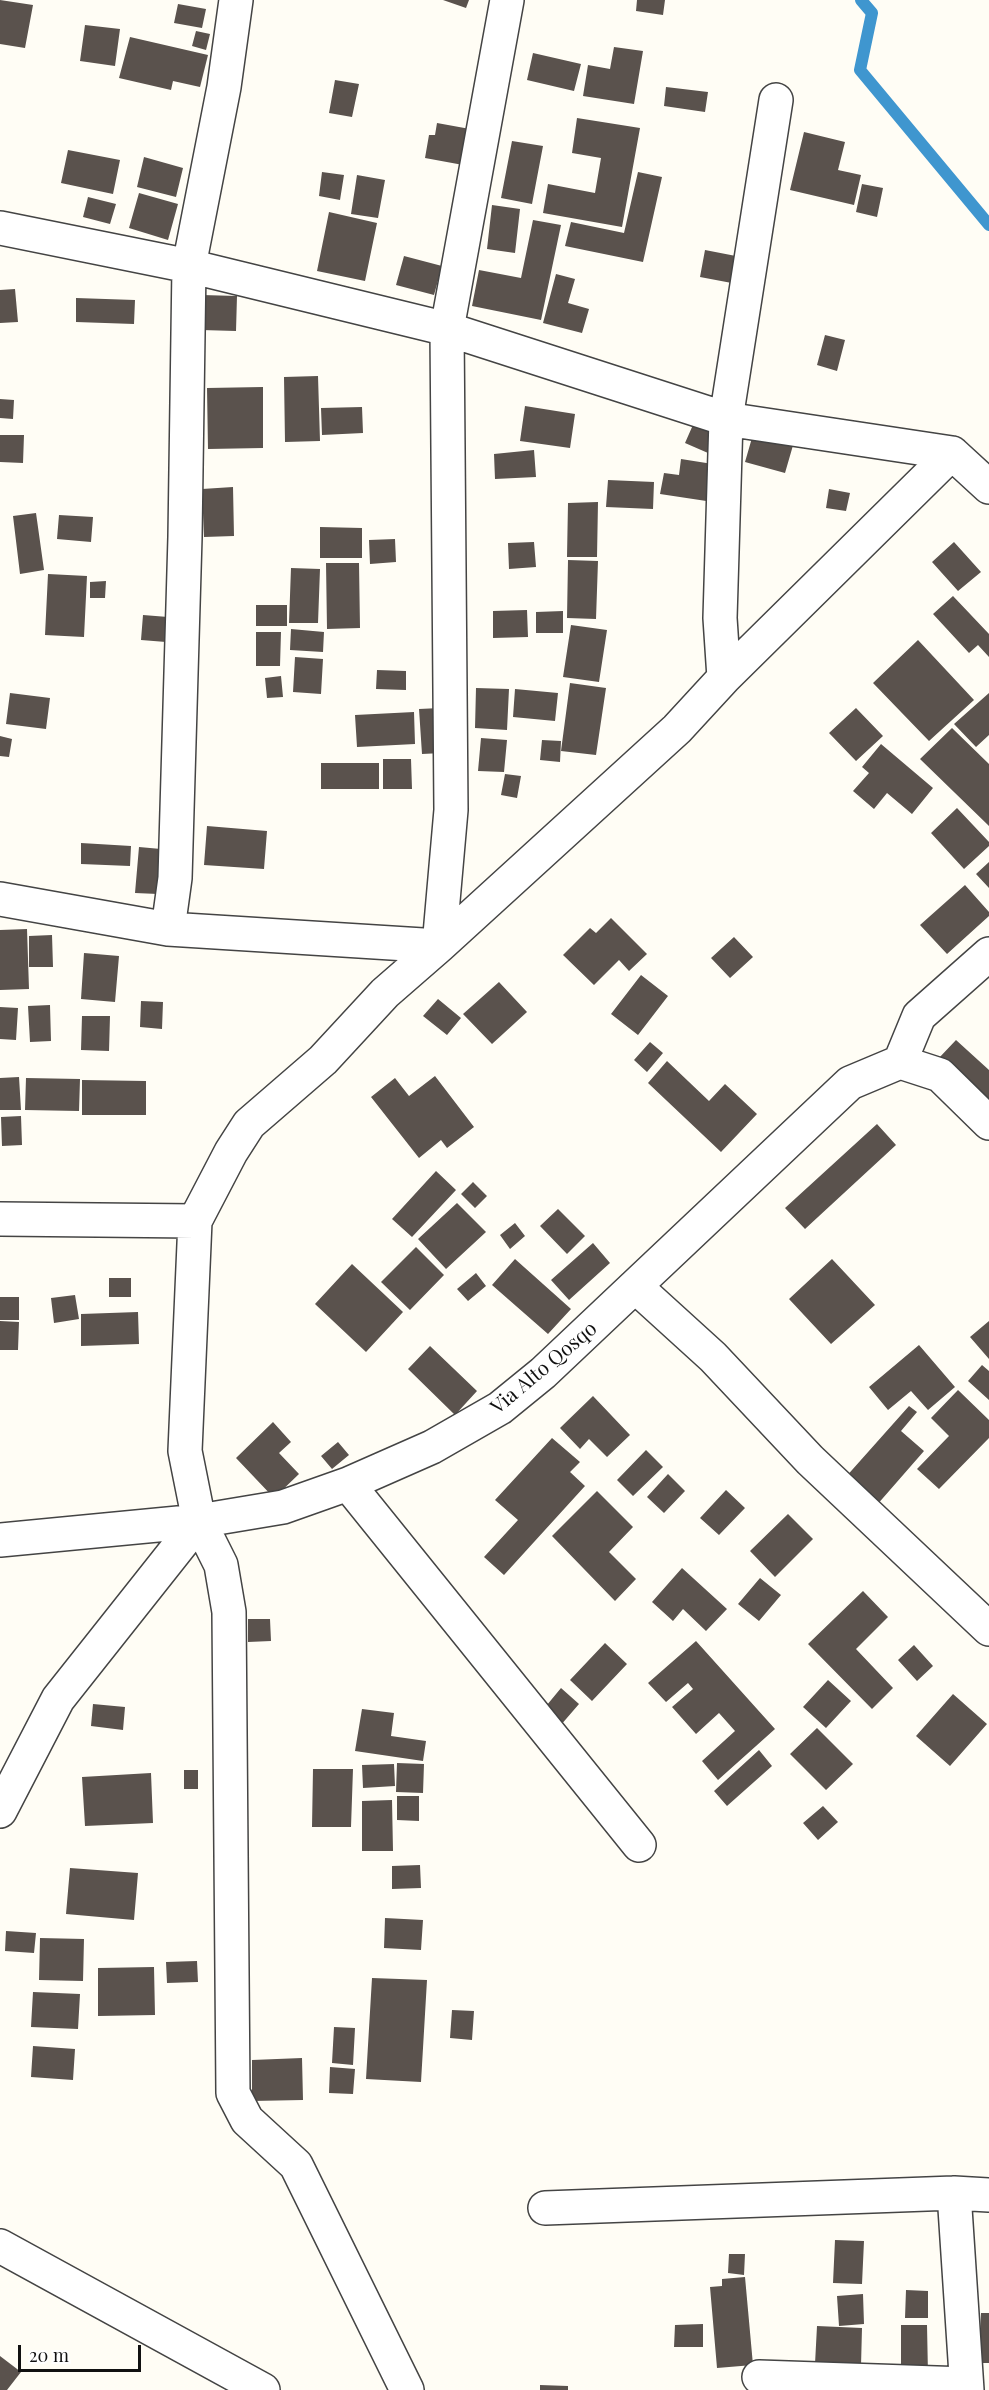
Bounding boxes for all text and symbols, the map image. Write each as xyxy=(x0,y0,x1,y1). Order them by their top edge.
street label: Via Alto Qosqo xyxy=(486,1317,602,1419)
scale bar xyxy=(21,2333,144,2371)
text: 20 m xyxy=(29,2343,69,2367)

